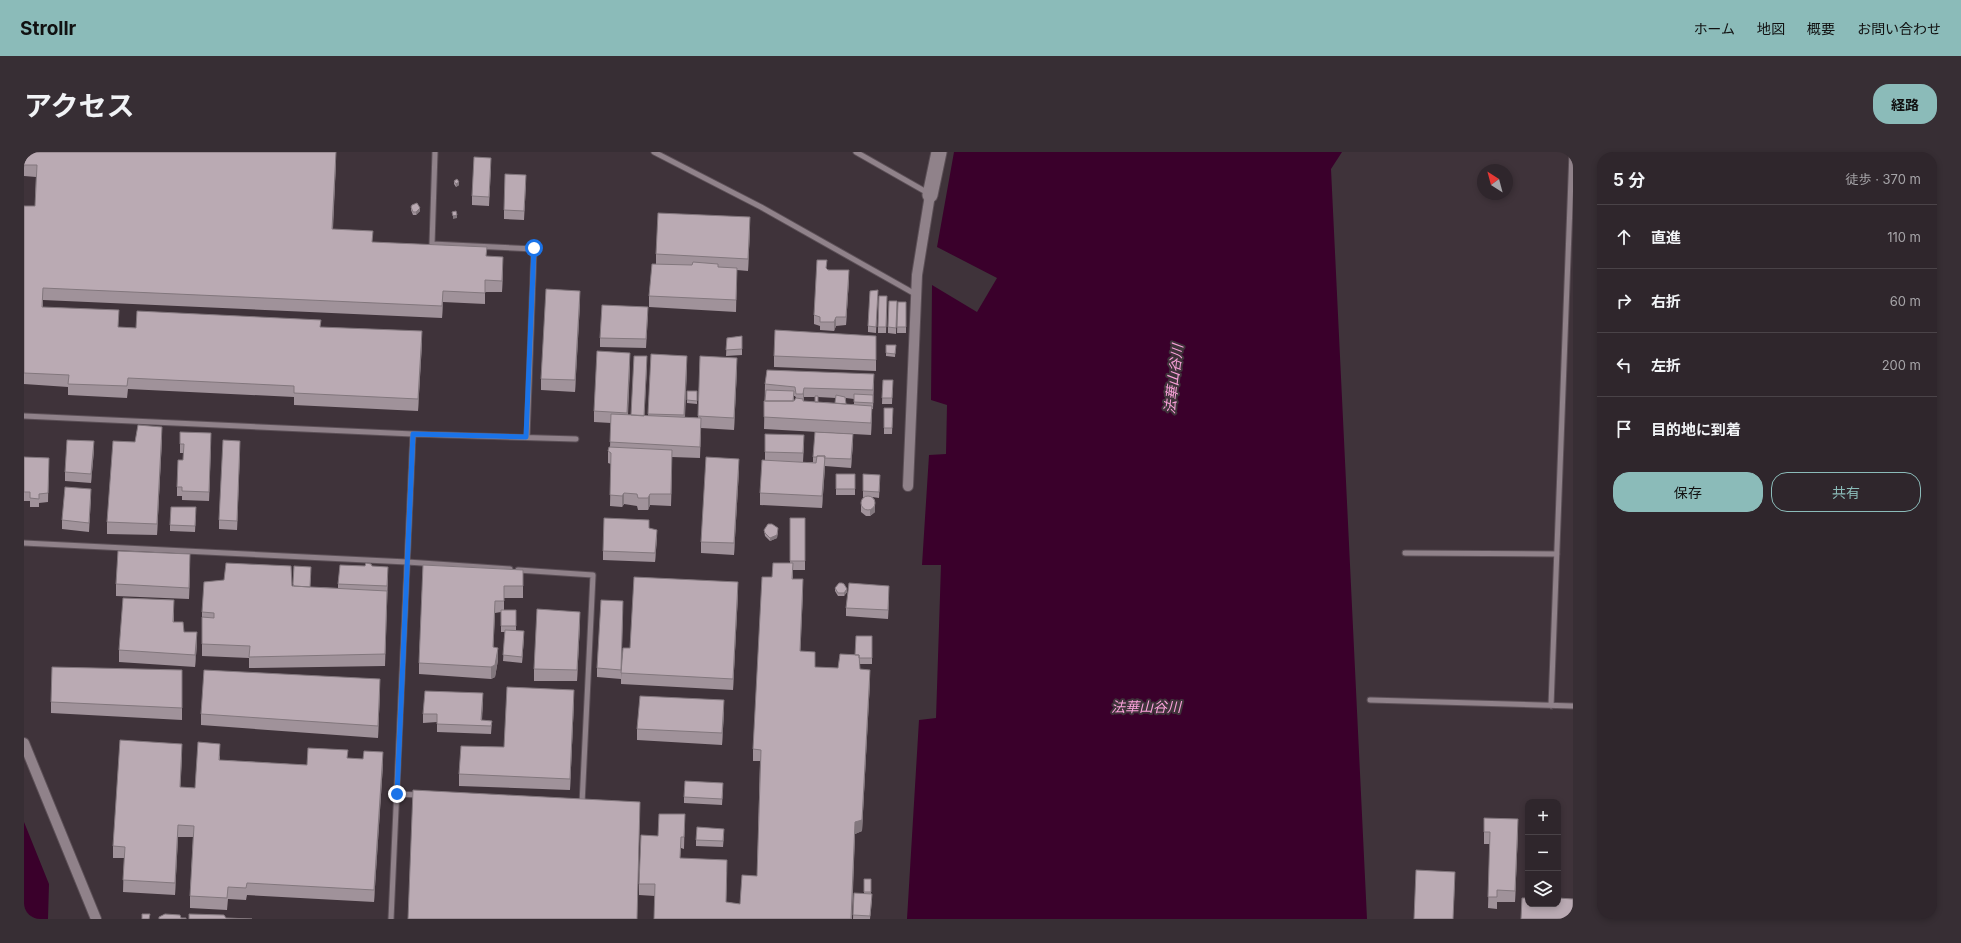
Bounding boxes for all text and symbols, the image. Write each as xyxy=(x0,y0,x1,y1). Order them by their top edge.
text: Strollr xyxy=(20,17,76,40)
text: ホーム xyxy=(1693,20,1735,37)
text: 地図 xyxy=(1757,20,1785,37)
text: 概要 xyxy=(1807,20,1835,37)
text: お問い合わせ xyxy=(1857,20,1941,37)
button: 経路 xyxy=(1873,84,1937,124)
text: アクセス xyxy=(24,89,135,123)
north arrow xyxy=(1477,164,1513,200)
text: 5 分 xyxy=(1613,170,1645,190)
text: 徒歩 · 370 m xyxy=(1846,171,1921,187)
icon: ahead xyxy=(1613,226,1635,248)
text: 直進 xyxy=(1651,228,1681,247)
text: 110 m xyxy=(1887,229,1921,245)
route start xyxy=(525,239,543,257)
icon: right xyxy=(1613,290,1635,312)
text: 右折 xyxy=(1651,292,1681,311)
text: 60 m xyxy=(1890,293,1921,309)
water label: 法華山谷川 xyxy=(1160,341,1186,415)
icon: left xyxy=(1613,354,1635,376)
text: 左折 xyxy=(1651,356,1681,375)
text: 200 m xyxy=(1882,357,1921,373)
icon: arrive xyxy=(1613,418,1635,440)
text: 目的地に到着 xyxy=(1651,420,1741,439)
button: 保存 xyxy=(1613,472,1763,512)
button: 共有 xyxy=(1771,472,1921,512)
water label: 法華山谷川 xyxy=(1111,698,1183,715)
route end xyxy=(388,785,406,803)
map controls xyxy=(1525,799,1561,907)
button: + xyxy=(1525,799,1561,835)
button: − xyxy=(1525,835,1561,871)
button: layers xyxy=(1525,871,1561,907)

